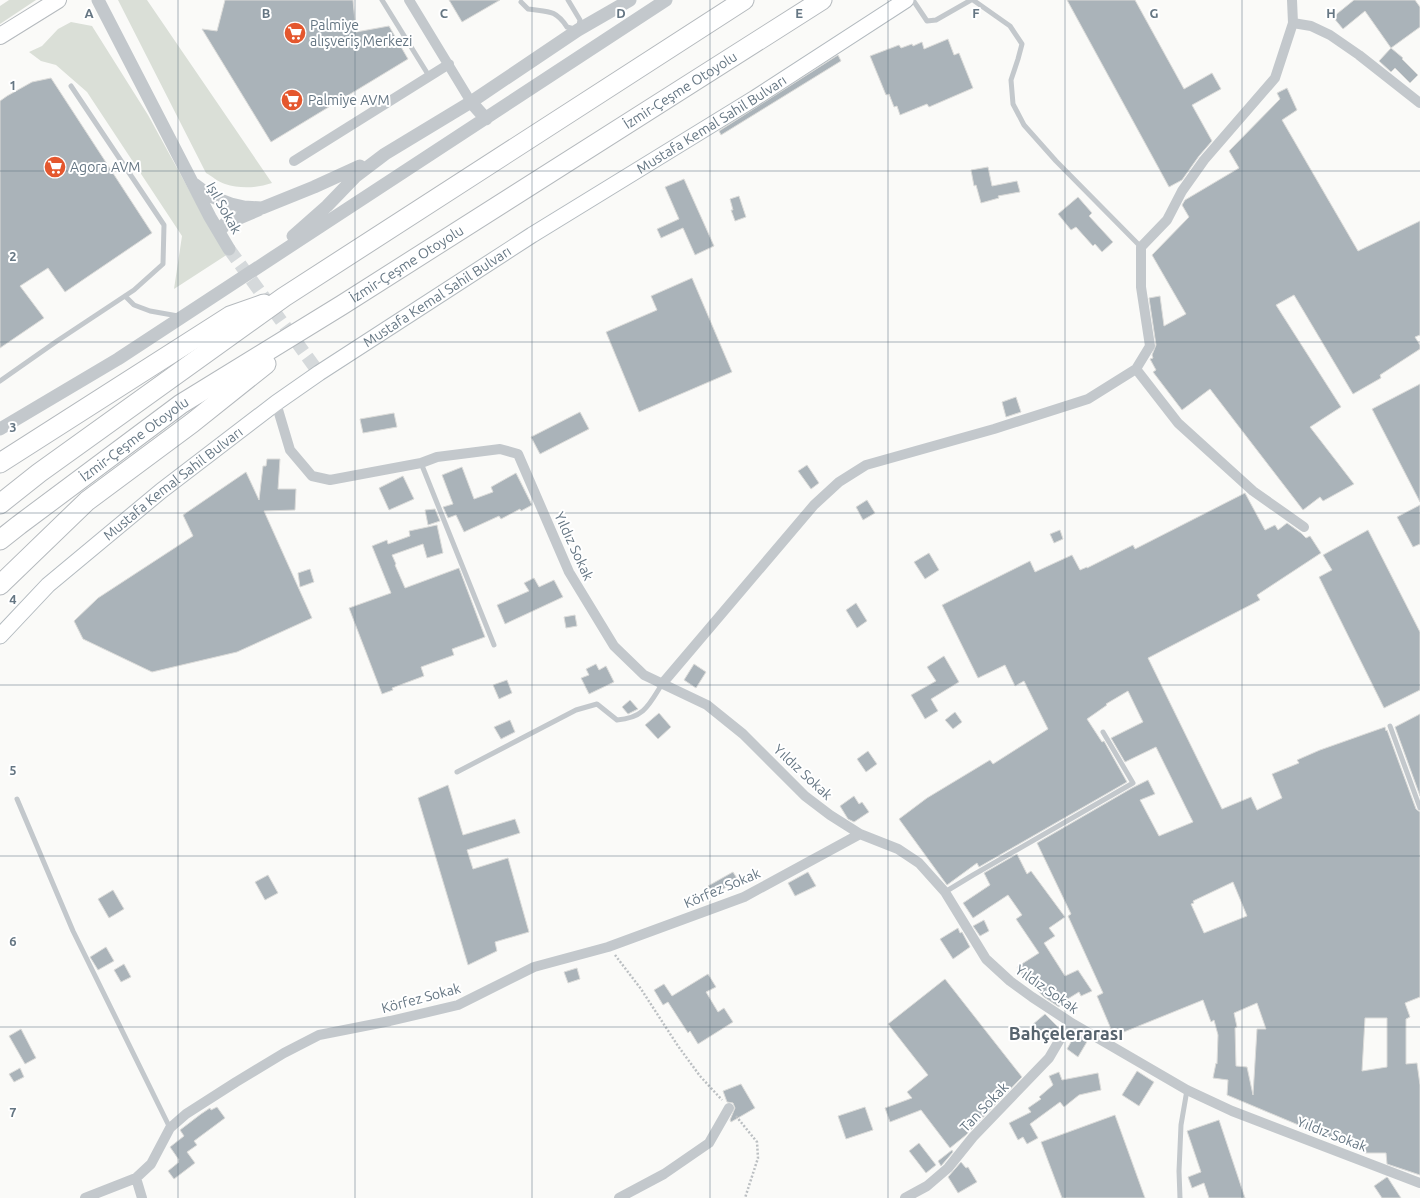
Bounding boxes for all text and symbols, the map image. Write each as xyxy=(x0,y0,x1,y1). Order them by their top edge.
text: A xyxy=(84,6,94,20)
text: B xyxy=(262,6,271,20)
text: C xyxy=(440,6,449,20)
text: D xyxy=(616,6,626,20)
text: E xyxy=(795,6,803,20)
text: F xyxy=(972,6,980,20)
text: G xyxy=(1150,6,1159,20)
text: H xyxy=(1326,6,1336,20)
place label: Palmiye alışveriş Merkezi xyxy=(310,17,412,49)
supermarket icon: Palmiye alışveriş Merkezi xyxy=(282,20,308,46)
street label: İzmir-Çeşme Otoyolu xyxy=(620,48,740,132)
street label: Mustafa Kemal Sahil Bulvarı xyxy=(634,72,789,177)
text: 1 xyxy=(9,78,17,92)
supermarket icon: Palmiye AVM xyxy=(279,87,305,113)
place label: Palmiye AVM xyxy=(308,92,390,108)
supermarket icon: Agora AVM xyxy=(42,154,68,180)
place label: Agora AVM xyxy=(70,159,140,175)
street label: Işıl Sokak xyxy=(203,179,245,237)
street label: İzmir-Çeşme Otoyolu xyxy=(347,222,466,306)
street label: Mustafa Kemal Sahil Bulvarı xyxy=(360,243,514,350)
text: 2 xyxy=(9,249,17,263)
street label: İzmir-Çeşme Otoyolu xyxy=(77,393,191,485)
text: 3 xyxy=(9,420,17,434)
street label: Mustafa Kemal Sahil Bulvarı xyxy=(100,424,246,544)
street label: Yıldız Sokak xyxy=(551,509,597,583)
text: 4 xyxy=(9,592,17,606)
street label: Yıldız Sokak xyxy=(771,741,835,803)
text: 5 xyxy=(9,763,17,777)
street label: Körfez Sokak xyxy=(681,865,763,911)
text: 6 xyxy=(9,934,17,948)
street label: Yıldız Sokak xyxy=(1012,961,1082,1017)
street label: Körfez Sokak xyxy=(380,980,462,1016)
district label: Bahçelerarası xyxy=(1009,1023,1123,1044)
street label: Tan Sokak xyxy=(957,1079,1011,1135)
text: 7 xyxy=(9,1105,17,1119)
street label: Yıldız Sokak xyxy=(1295,1113,1369,1155)

